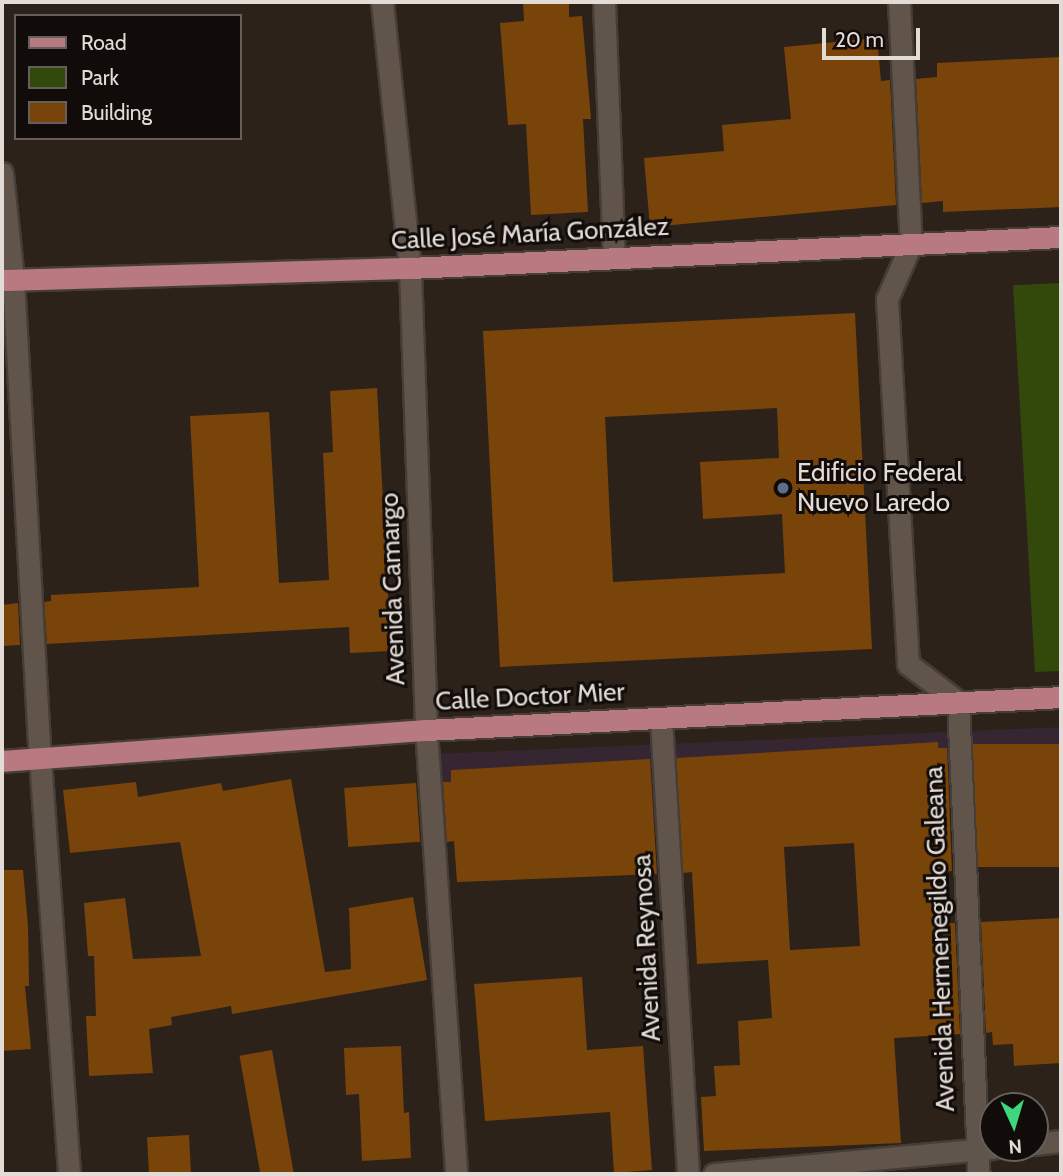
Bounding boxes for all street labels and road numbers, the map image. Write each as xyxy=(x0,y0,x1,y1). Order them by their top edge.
street label: Calle José María González xyxy=(390,211,670,257)
street label: Avenida Camargo xyxy=(374,492,412,686)
street label: Calle Doctor Mier xyxy=(435,676,625,718)
street label: Avenida Hermenegildo Galeana xyxy=(918,766,962,1112)
street label: Avenida Reynosa xyxy=(627,854,667,1042)

